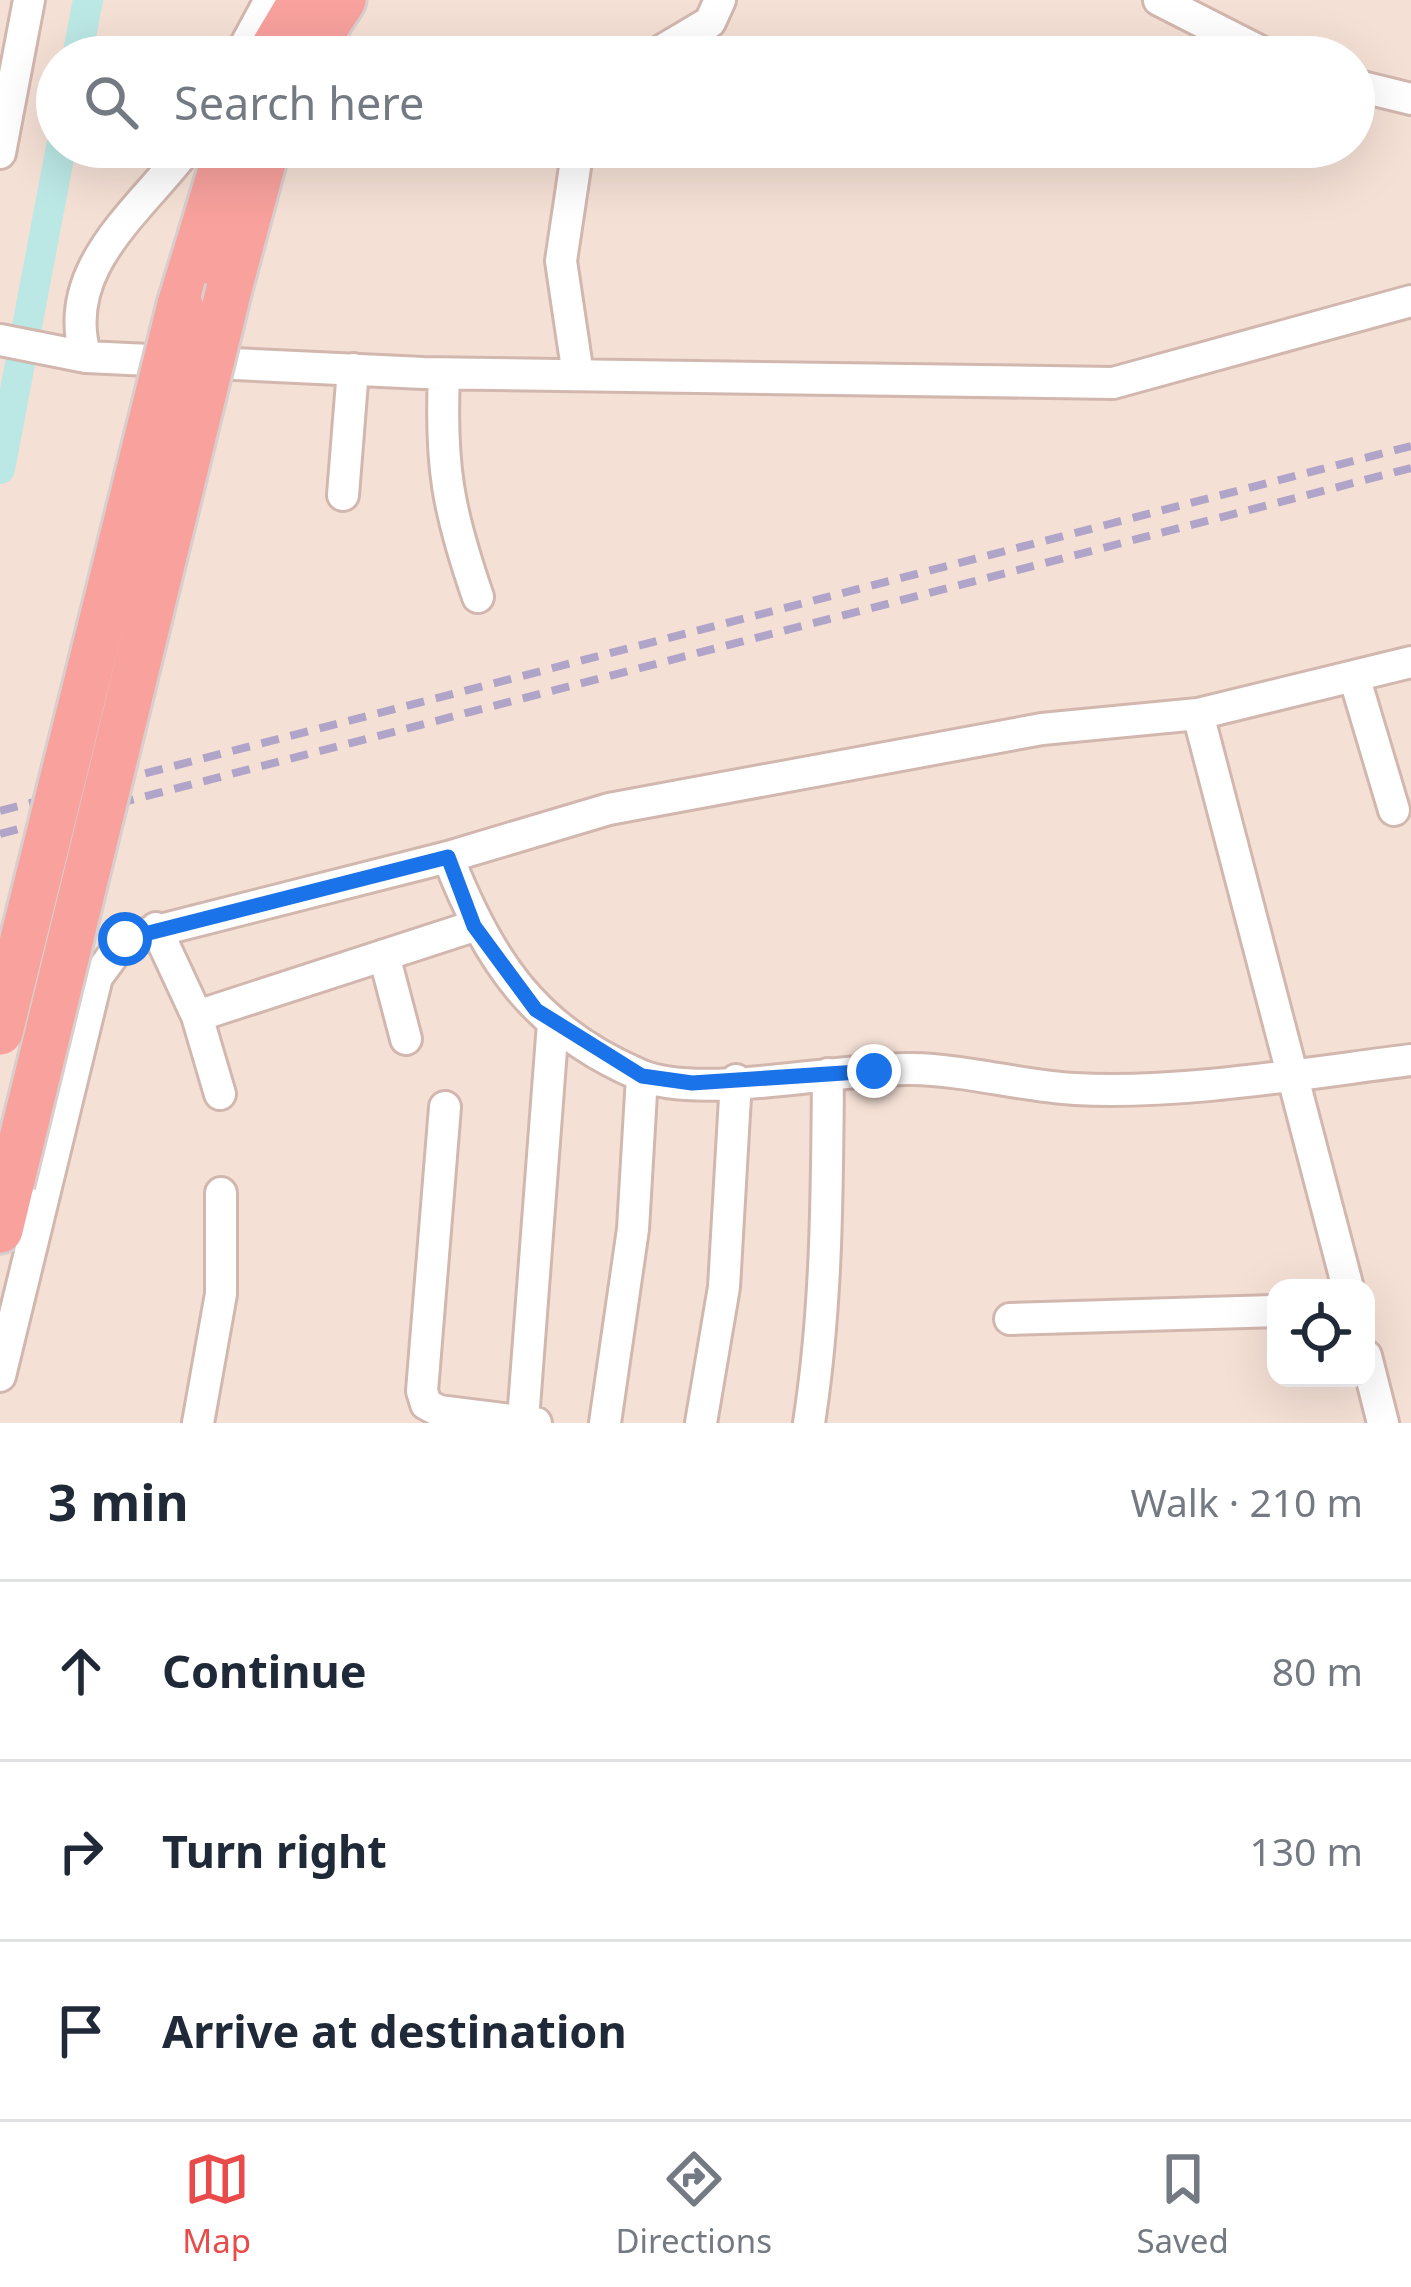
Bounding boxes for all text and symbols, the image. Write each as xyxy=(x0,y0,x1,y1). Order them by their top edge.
search box xyxy=(36,36,1375,168)
icon: search xyxy=(78,69,144,135)
text: Search here xyxy=(174,72,424,133)
route start xyxy=(98,912,152,966)
route end xyxy=(847,1044,901,1098)
map controls xyxy=(1267,1279,1375,1387)
button: locate xyxy=(1267,1279,1375,1387)
text: 3 min xyxy=(48,1466,189,1536)
text: Walk · 210 m xyxy=(1130,1475,1363,1528)
icon: ahead xyxy=(48,1638,114,1704)
text: Continue xyxy=(162,1640,367,1701)
text: 80 m xyxy=(1272,1644,1363,1697)
icon: right xyxy=(48,1818,114,1884)
text: Turn right xyxy=(162,1820,387,1881)
text: 130 m xyxy=(1249,1824,1363,1877)
icon: arrive xyxy=(48,1998,114,2064)
text: Arrive at destination xyxy=(162,2000,627,2061)
tab: Map xyxy=(182,2146,251,2263)
tab: Directions xyxy=(615,2146,772,2263)
tab: Saved xyxy=(1136,2146,1229,2263)

